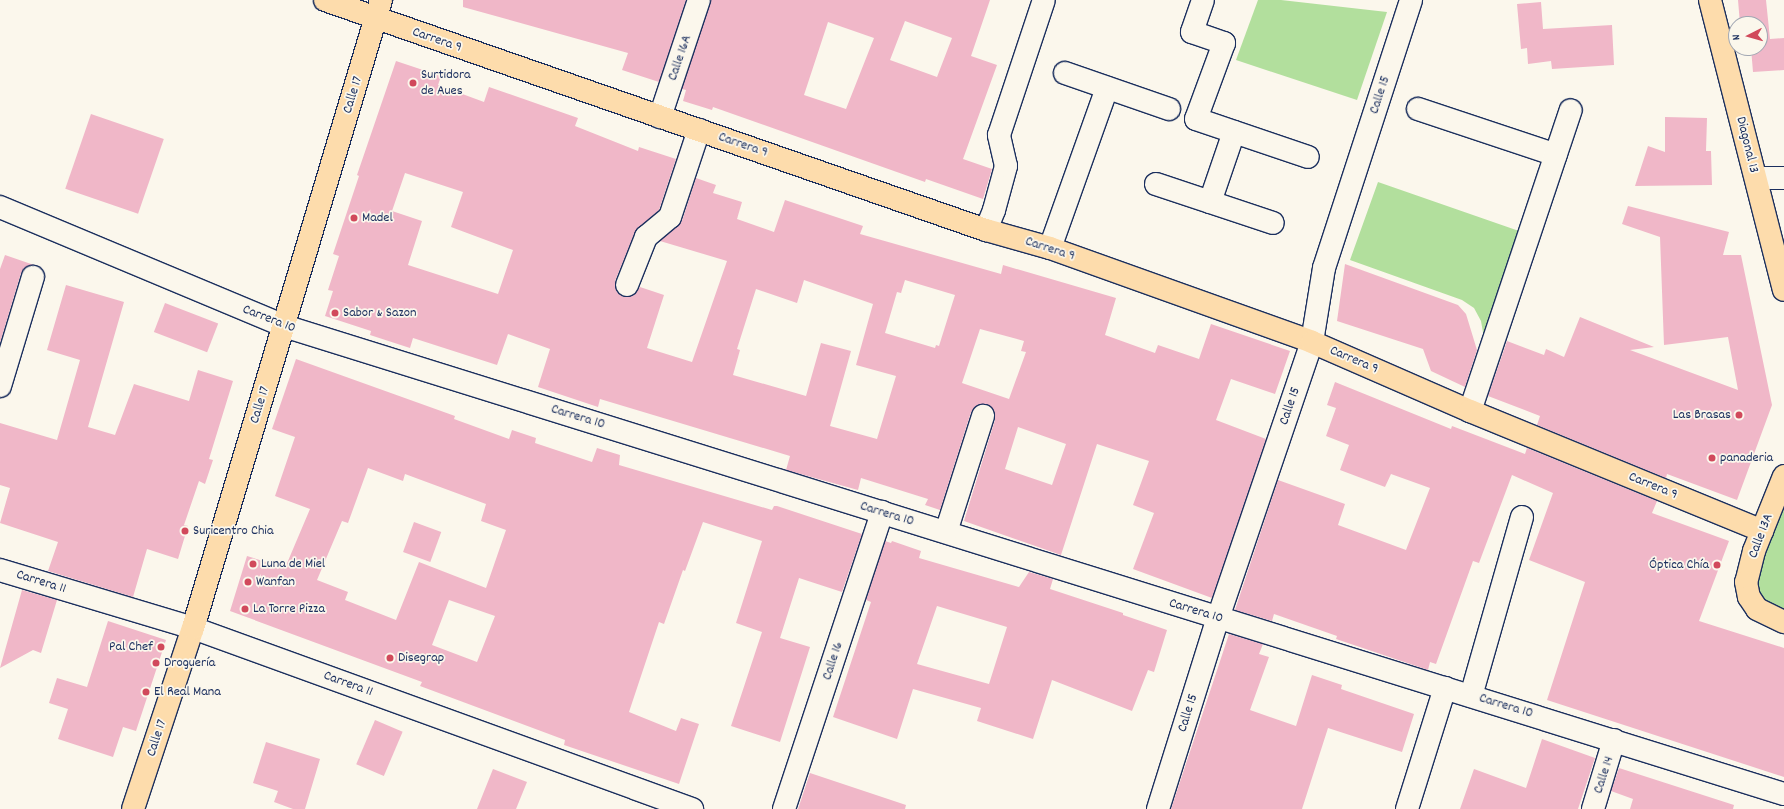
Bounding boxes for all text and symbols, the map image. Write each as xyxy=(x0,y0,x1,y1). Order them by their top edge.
north arrow xyxy=(1728,16,1768,56)
street label: Carrera 9 xyxy=(410,24,464,56)
street label: Calle 16A xyxy=(664,33,696,83)
text: N xyxy=(1729,34,1745,41)
place label: Surtidora de Aues xyxy=(421,67,471,100)
street label: Calle 17 xyxy=(339,74,367,116)
street label: Calle 15 xyxy=(1366,74,1394,116)
marker: Surtidora de Aues xyxy=(408,78,418,88)
street label: Diagonal 13 xyxy=(1732,115,1762,175)
street label: Carrera 9 xyxy=(716,129,770,161)
place label: Madel xyxy=(362,210,393,226)
marker: Madel xyxy=(349,213,359,223)
street label: Carrera 9 xyxy=(1023,233,1077,265)
street label: Carrera 10 xyxy=(240,301,298,337)
place label: Sabor & Sazon xyxy=(343,305,417,321)
marker: Sabor & Sazon xyxy=(330,308,340,318)
street label: Carrera 9 xyxy=(1327,342,1381,378)
street label: Calle 17 xyxy=(246,384,274,426)
street label: Calle 15 xyxy=(1276,385,1304,427)
street label: Carrera 10 xyxy=(549,401,607,433)
place label: Las Brasas xyxy=(1673,407,1731,423)
marker: Las Brasas xyxy=(1734,410,1744,420)
place label: panaderia xyxy=(1720,450,1773,466)
marker: panaderia xyxy=(1707,453,1717,463)
street label: Carrera 9 xyxy=(1626,469,1680,503)
street label: Carrera 10 xyxy=(858,498,916,530)
street label: Calle 13A xyxy=(1745,511,1777,561)
place label: Suricentro Chia xyxy=(193,523,273,539)
marker: Suricentro Chia xyxy=(180,526,190,536)
place label: Luna de Miel xyxy=(261,556,325,572)
place label: Óptica Chía xyxy=(1649,557,1709,573)
marker: Luna de Miel xyxy=(248,559,258,569)
marker: Óptica Chía xyxy=(1712,560,1722,570)
street label: Carrera 11 xyxy=(14,566,68,598)
place label: Wanfan xyxy=(256,574,295,590)
marker: Wanfan xyxy=(243,577,253,587)
street label: Carrera 10 xyxy=(1167,595,1225,627)
place label: La Torre Pizza xyxy=(253,601,325,617)
marker: La Torre Pizza xyxy=(240,604,250,614)
place label: Pal Chef xyxy=(109,639,153,655)
street label: Calle 16 xyxy=(819,640,847,682)
marker: Pal Chef xyxy=(156,642,166,652)
place label: Disegrap xyxy=(398,650,444,666)
marker: Disegrap xyxy=(385,653,395,663)
place label: Droguería xyxy=(164,655,215,671)
marker: Droguería xyxy=(151,658,161,668)
street label: Carrera 11 xyxy=(321,667,375,701)
place label: El Real Mana xyxy=(154,684,221,700)
marker: El Real Mana xyxy=(141,687,151,697)
street label: Carrera 10 xyxy=(1477,690,1535,722)
street label: Calle 15 xyxy=(1174,692,1202,734)
street label: Calle 17 xyxy=(143,717,171,759)
street label: Calle 14 xyxy=(1590,754,1618,796)

